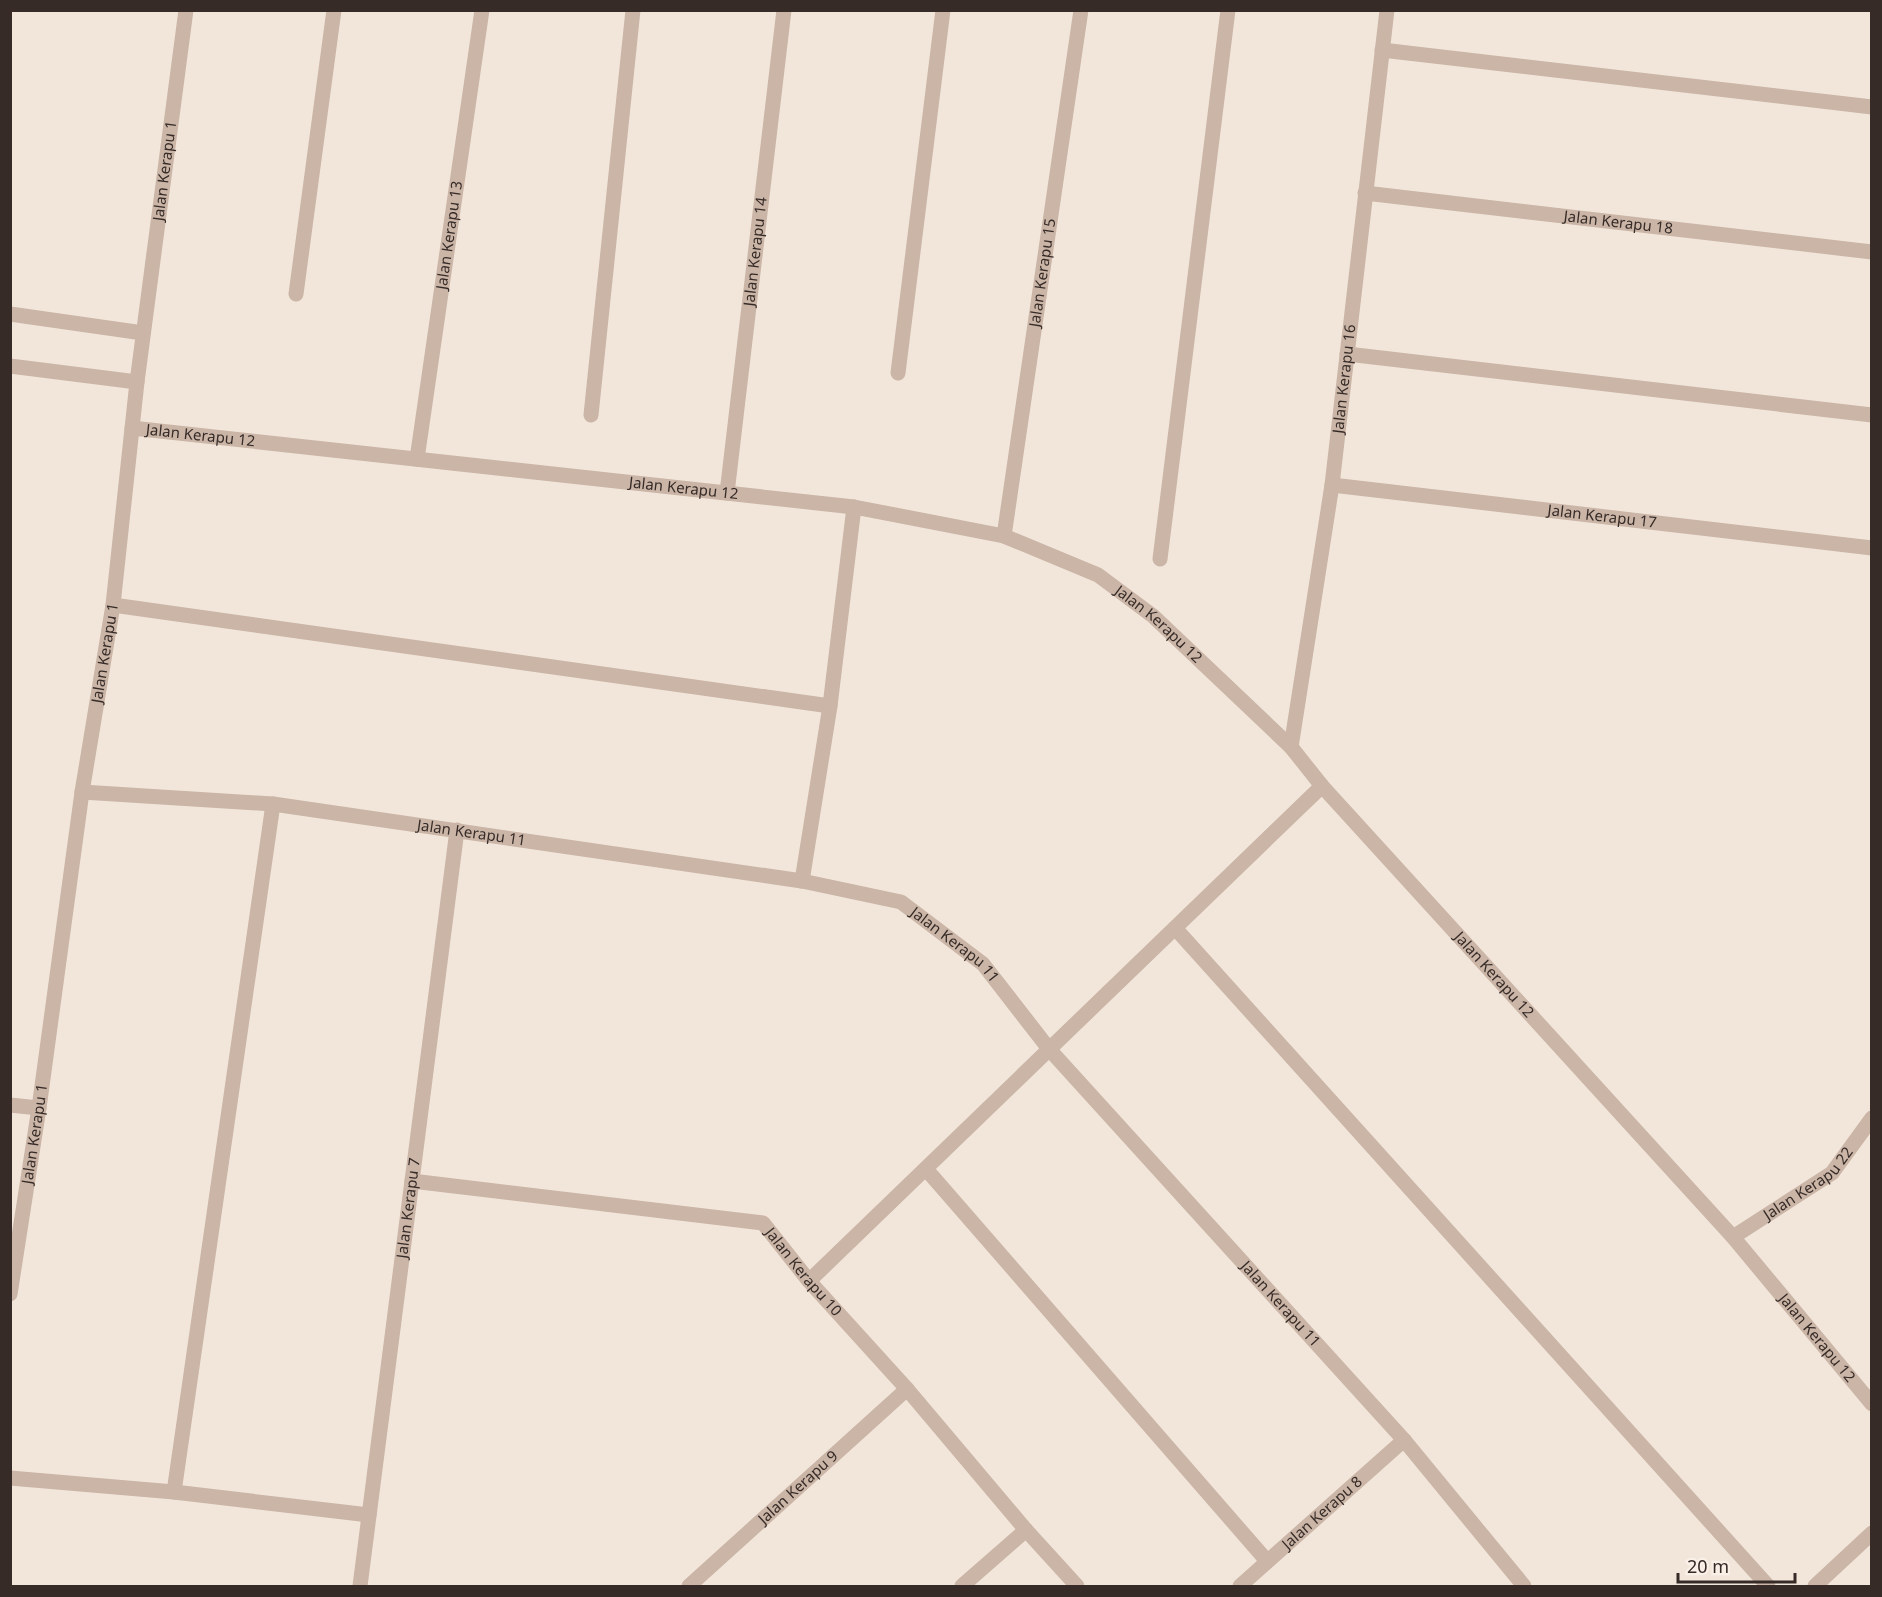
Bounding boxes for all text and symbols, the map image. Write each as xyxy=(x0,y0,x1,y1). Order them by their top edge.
street label: Jalan Kerapu 1 xyxy=(147,119,180,224)
street label: Jalan Kerapu 13 xyxy=(430,179,466,293)
street label: Jalan Kerapu 14 xyxy=(738,196,771,309)
street label: Jalan Kerapu 18 xyxy=(1561,205,1674,238)
street label: Jalan Kerapu 15 xyxy=(1023,217,1059,330)
street label: Jalan Kerapu 16 xyxy=(1327,323,1360,436)
street label: Jalan Kerapu 12 xyxy=(143,418,256,450)
street label: Jalan Kerapu 12 xyxy=(626,471,739,503)
street label: Jalan Kerapu 17 xyxy=(1545,499,1658,532)
street label: Jalan Kerapu 12 xyxy=(1110,579,1207,667)
street label: Jalan Kerapu 1 xyxy=(86,601,122,706)
street label: Jalan Kerapu 11 xyxy=(414,814,527,850)
street label: Jalan Kerapu 11 xyxy=(905,900,1005,986)
street label: Jalan Kerapu 12 xyxy=(1449,925,1539,1021)
street label: Jalan Kerapu 1 xyxy=(16,1082,51,1187)
street label: Jalan Kerapu 22 xyxy=(1757,1142,1857,1225)
street label: Jalan Kerapu 7 xyxy=(391,1157,424,1261)
street label: Jalan Kerapu 10 xyxy=(760,1221,847,1320)
street label: Jalan Kerapu 11 xyxy=(1236,1255,1326,1351)
street label: Jalan Kerapu 12 xyxy=(1774,1287,1861,1386)
street label: Jalan Kerapu 9 xyxy=(752,1445,842,1529)
street label: Jalan Kerapu 8 xyxy=(1276,1471,1366,1555)
scale bar xyxy=(1678,1546,1795,1584)
text: 20 m xyxy=(1687,1554,1729,1578)

